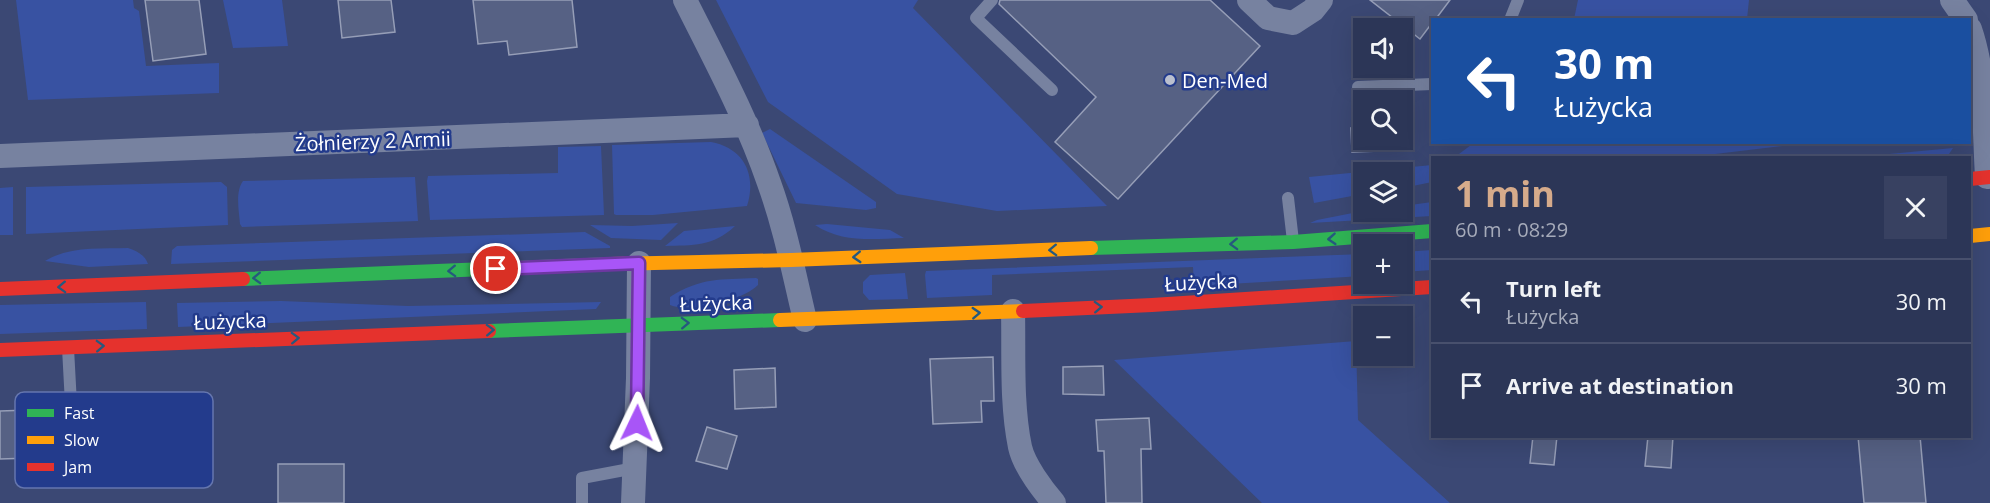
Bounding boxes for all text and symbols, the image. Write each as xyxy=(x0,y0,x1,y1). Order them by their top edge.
map controls xyxy=(1353,18,1413,366)
button: sound xyxy=(1353,18,1413,78)
text: 30 m xyxy=(1554,34,1654,91)
icon: left xyxy=(1455,42,1533,120)
place label: Den-Med xyxy=(1182,67,1268,94)
marker: Den-Med xyxy=(1163,73,1177,87)
text: Łużycka xyxy=(1554,88,1653,125)
button: search xyxy=(1353,90,1413,150)
street label: Żołnierzy 2 Armii xyxy=(295,125,451,157)
button: layers xyxy=(1353,162,1413,222)
text: 1 min xyxy=(1455,169,1555,218)
button: close xyxy=(1884,176,1947,239)
text: 60 m · 08:29 xyxy=(1455,216,1568,243)
one-way arrow xyxy=(1328,232,1337,245)
button: + xyxy=(1353,234,1413,294)
one-way arrow xyxy=(1230,238,1239,250)
pin xyxy=(470,243,521,294)
one-way arrow xyxy=(1048,243,1057,256)
one-way arrow xyxy=(852,251,861,264)
icon: arrive xyxy=(479,252,512,285)
one-way arrow xyxy=(447,264,456,277)
street label: Łużycka xyxy=(1164,267,1238,297)
one-way arrow xyxy=(253,272,262,285)
text: Turn left xyxy=(1506,273,1601,303)
one-way arrow xyxy=(58,280,67,293)
icon: left xyxy=(1455,285,1488,318)
text: 30 m xyxy=(1896,286,1947,316)
street label: Łużycka xyxy=(679,288,753,318)
one-way arrow xyxy=(1093,301,1102,313)
text: Łużycka xyxy=(1506,303,1579,330)
street label: Łużycka xyxy=(193,306,267,336)
one-way arrow xyxy=(972,306,981,319)
button: − xyxy=(1353,306,1413,366)
one-way arrow xyxy=(680,317,689,330)
one-way arrow xyxy=(486,324,495,337)
one-way arrow xyxy=(291,331,300,344)
one-way arrow xyxy=(96,339,105,352)
icon: arrive xyxy=(1455,369,1488,402)
text: Arrive at destination xyxy=(1506,370,1734,400)
text: 30 m xyxy=(1896,370,1947,400)
position arrow xyxy=(605,391,669,455)
legend xyxy=(15,392,213,488)
text: Fast xyxy=(64,402,95,424)
text: Slow xyxy=(64,429,99,451)
text: Jam xyxy=(62,456,92,478)

